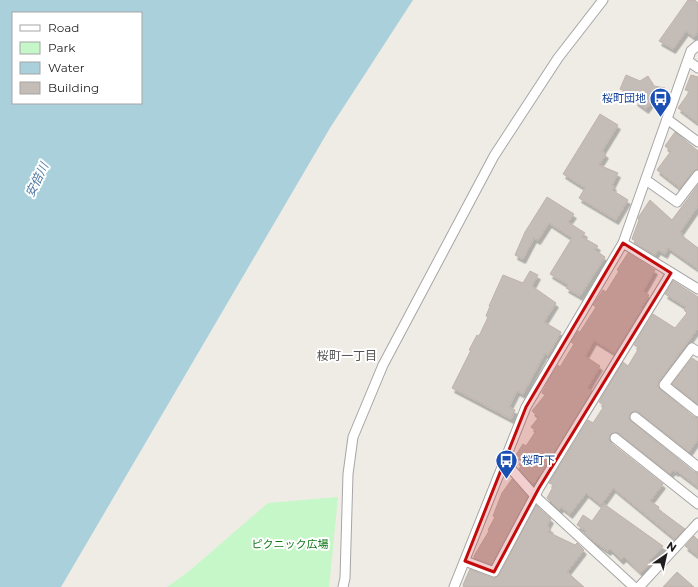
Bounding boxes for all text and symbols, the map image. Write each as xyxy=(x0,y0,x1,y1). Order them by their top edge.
legend xyxy=(12,12,142,104)
text: Road xyxy=(48,20,79,35)
text: Park xyxy=(48,40,76,55)
text: Water xyxy=(48,60,85,75)
text: Building xyxy=(48,80,99,95)
bus stop icon: 桜町団地 xyxy=(648,85,674,118)
place label: 桜町団地 xyxy=(602,91,646,105)
water label: 安倍川 xyxy=(22,159,52,199)
district label: 桜町一丁目 xyxy=(317,348,377,363)
bus stop icon: 桜町下 xyxy=(493,447,519,480)
place label: 桜町下 xyxy=(522,453,555,467)
north arrow xyxy=(646,535,686,575)
park label: ピクニック広場 xyxy=(252,537,329,551)
text: N xyxy=(664,538,679,555)

